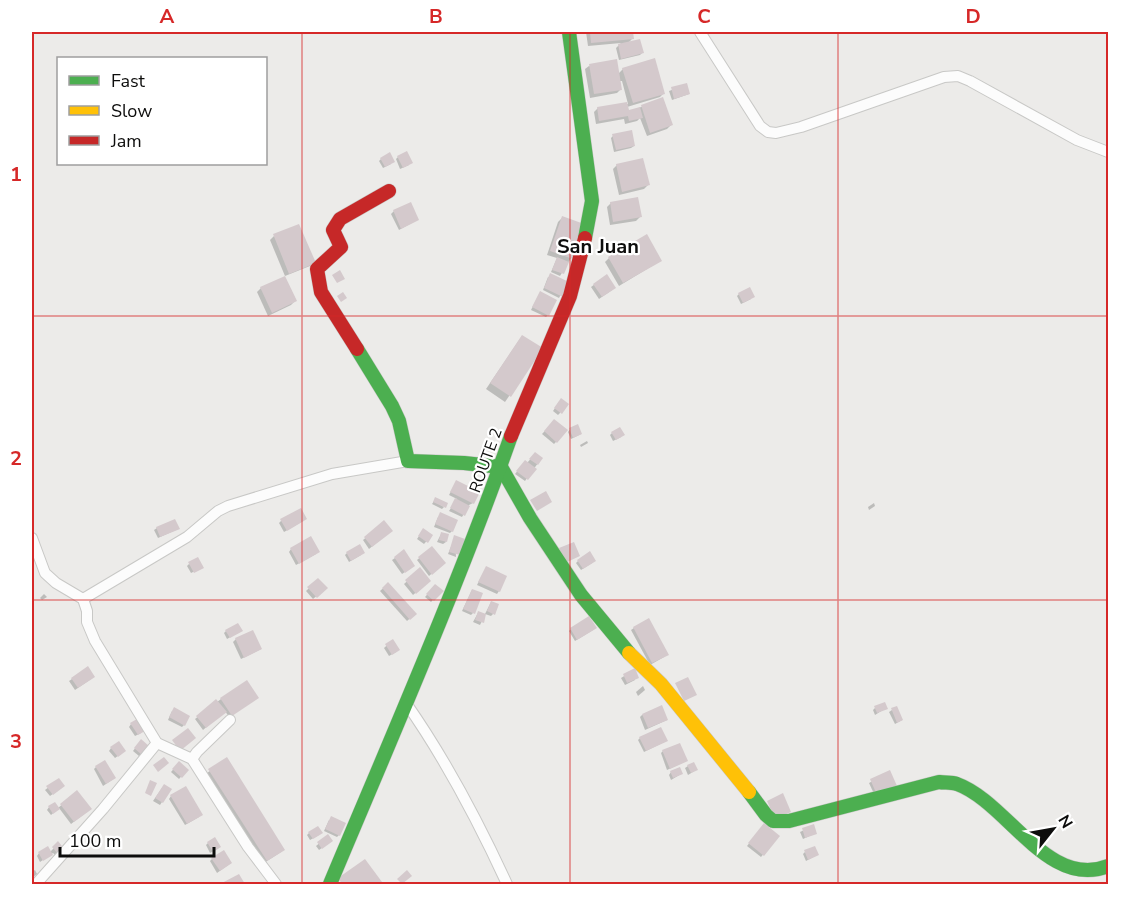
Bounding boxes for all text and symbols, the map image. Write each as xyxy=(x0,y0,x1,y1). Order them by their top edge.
text: A xyxy=(160,3,175,30)
text: B xyxy=(429,3,443,30)
text: C xyxy=(697,3,711,30)
text: D xyxy=(965,3,981,30)
legend xyxy=(57,57,267,165)
text: Fast xyxy=(111,69,146,93)
text: Slow xyxy=(111,99,152,123)
text: Jam xyxy=(110,129,142,153)
text: 1 xyxy=(10,161,22,188)
district label: San Juan xyxy=(557,233,639,260)
street label: ROUTE 2 xyxy=(464,425,508,496)
text: 2 xyxy=(10,445,22,472)
text: 3 xyxy=(10,728,22,755)
north arrow xyxy=(1023,799,1083,859)
text: N xyxy=(1052,811,1078,833)
scale bar xyxy=(60,820,214,858)
text: 100 m xyxy=(69,829,121,853)

